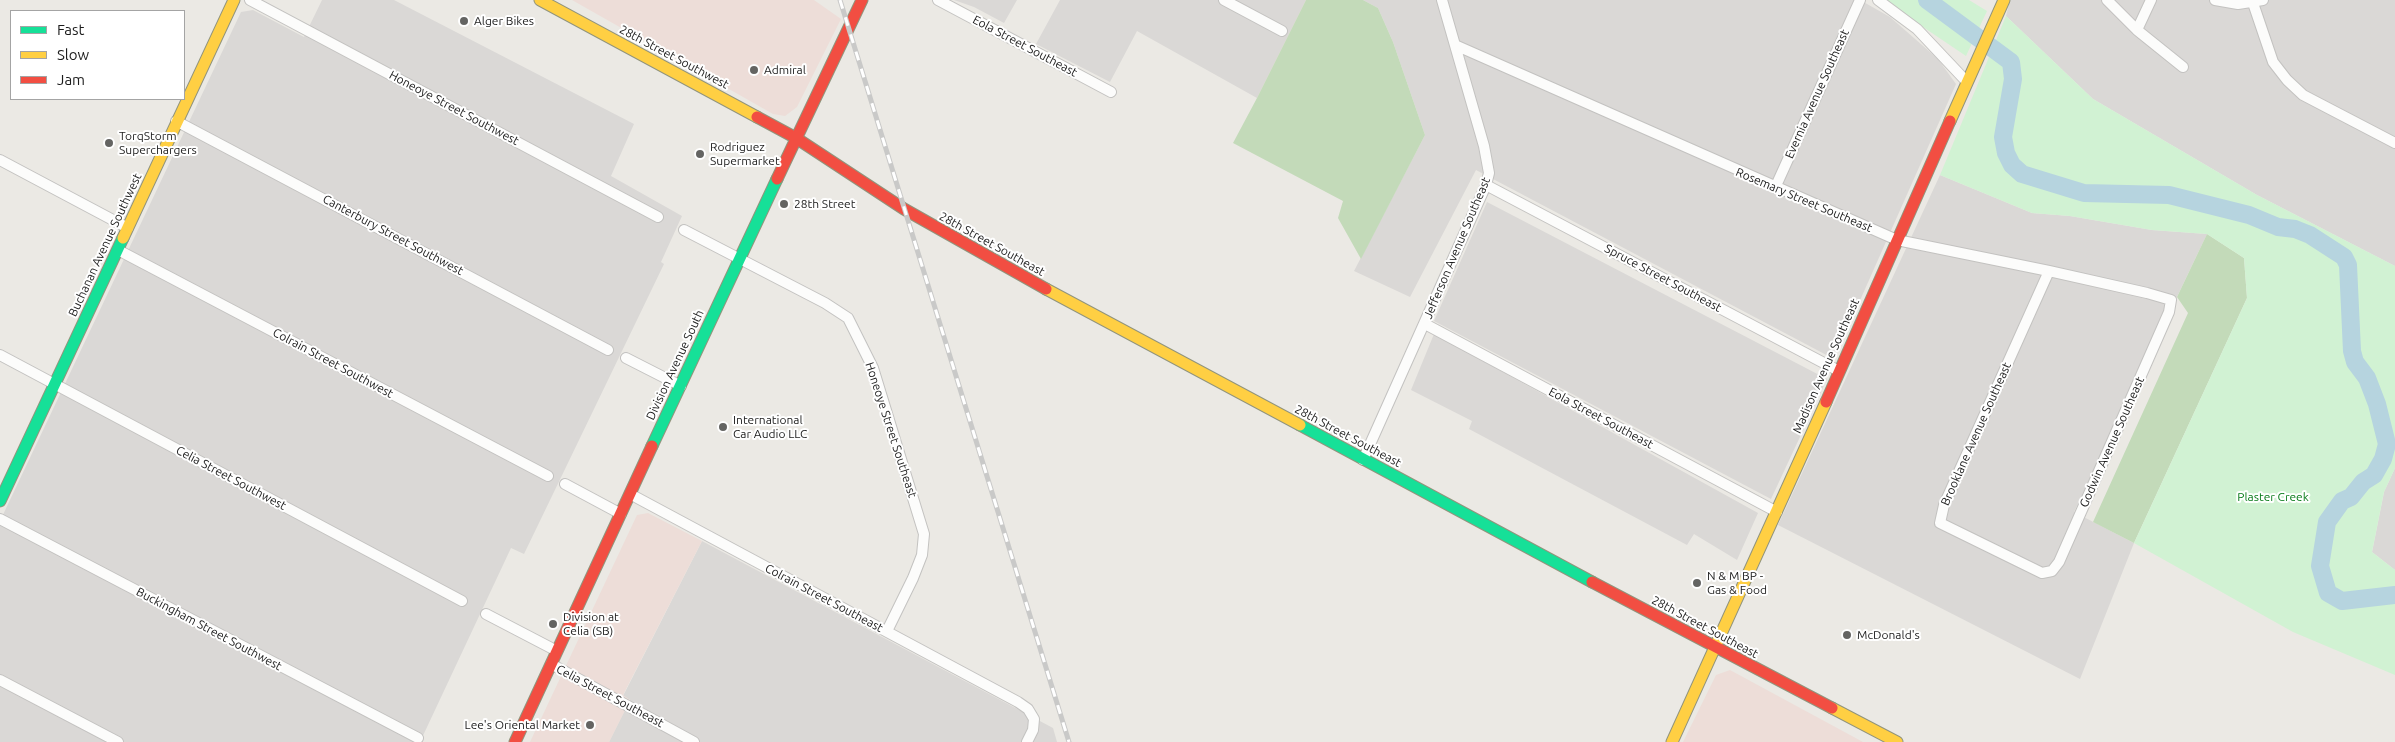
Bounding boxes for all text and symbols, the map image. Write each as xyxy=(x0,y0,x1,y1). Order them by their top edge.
legend xyxy=(10,10,185,100)
street label: Eola Street Southeast xyxy=(970,12,1080,80)
place label: Alger Bikes xyxy=(474,14,534,28)
marker: Alger Bikes xyxy=(458,15,470,27)
text: Fast xyxy=(57,21,84,38)
street label: 28th Street Southwest xyxy=(617,22,731,92)
street label: Evernia Avenue Southeast xyxy=(1782,27,1852,161)
text: Slow xyxy=(57,46,89,63)
place label: Admiral xyxy=(764,63,806,77)
marker: Admiral xyxy=(748,64,760,76)
street label: Honeoye Street Southwest xyxy=(387,68,521,148)
text: Jam xyxy=(57,71,85,88)
place label: TorqStorm Superchargers xyxy=(119,129,197,157)
marker: TorqStorm Superchargers xyxy=(103,137,115,149)
place label: Rodriguez Supermarket xyxy=(710,140,780,168)
marker: Rodriguez Supermarket xyxy=(694,148,706,160)
street label: Rosemary Street Southeast xyxy=(1734,165,1874,235)
street label: Buchanan Avenue Southwest xyxy=(65,171,145,319)
street label: Jefferson Avenue Southeast xyxy=(1421,175,1493,321)
street label: Canterbury Street Southwest xyxy=(320,192,466,278)
place label: 28th Street xyxy=(794,197,855,211)
marker: 28th Street xyxy=(778,198,790,210)
street label: 28th Street Southeast xyxy=(937,209,1047,279)
street label: Spruce Street Southeast xyxy=(1602,241,1724,315)
street label: Madison Avenue Southeast xyxy=(1790,296,1862,436)
street label: Division Avenue South xyxy=(643,308,707,422)
street label: Colrain Street Southwest xyxy=(270,325,396,401)
street label: Honeoye Street Southeast xyxy=(862,360,920,500)
street label: Brooklane Avenue Southeast xyxy=(1938,360,2014,508)
street label: Godwin Avenue Southeast xyxy=(2077,374,2147,510)
street label: Eola Street Southeast xyxy=(1546,384,1656,452)
street label: 28th Street Southeast xyxy=(1292,402,1404,470)
place label: International Car Audio LLC xyxy=(733,413,807,441)
marker: International Car Audio LLC xyxy=(717,421,729,433)
street label: Celia Street Southwest xyxy=(173,443,289,513)
park label: Plaster Creek xyxy=(2237,490,2309,504)
street label: Colrain Street Southeast xyxy=(763,561,885,635)
place label: N & M BP - Gas & Food xyxy=(1707,569,1767,597)
marker: N & M BP - Gas & Food xyxy=(1691,577,1703,589)
street label: Buckingham Street Southwest xyxy=(134,584,284,674)
street label: 28th Street Southeast xyxy=(1649,593,1761,661)
place label: Division at Celia (SB) xyxy=(563,610,619,638)
marker: Division at Celia (SB) xyxy=(547,618,559,630)
place label: McDonald's xyxy=(1857,628,1920,642)
marker: McDonald's xyxy=(1841,629,1853,641)
street label: Celia Street Southeast xyxy=(554,662,666,730)
place label: Lee's Oriental Market xyxy=(465,718,580,732)
marker: Lee's Oriental Market xyxy=(584,719,596,731)

